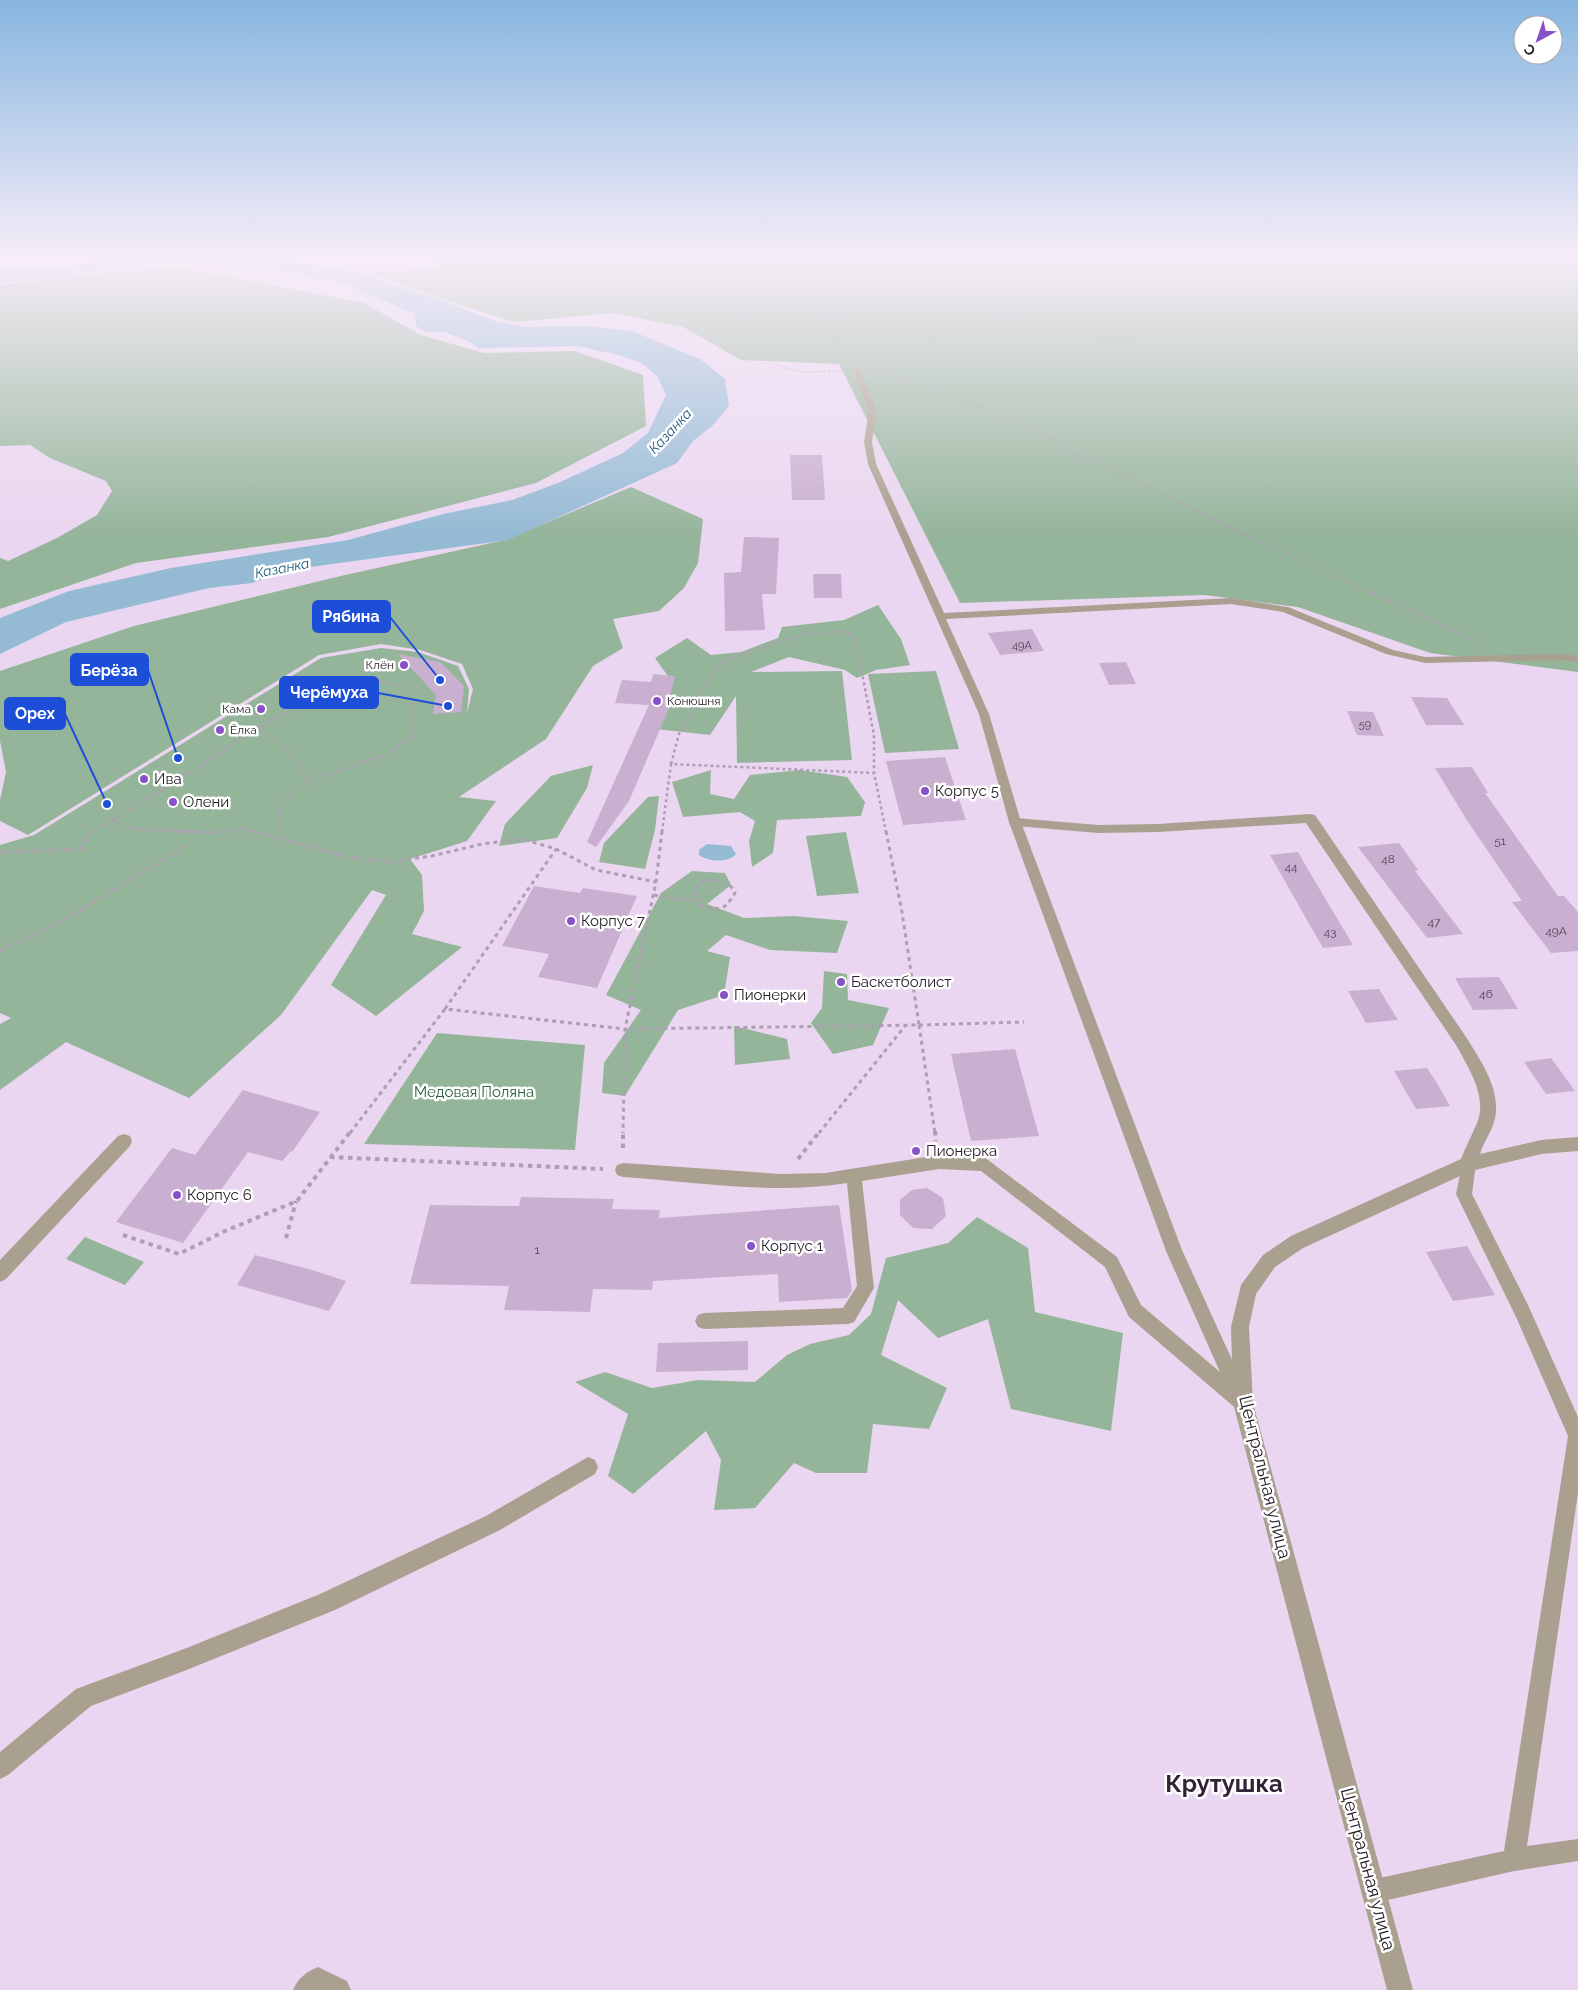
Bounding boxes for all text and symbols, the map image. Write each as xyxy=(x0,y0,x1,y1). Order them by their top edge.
north arrow xyxy=(1513,15,1563,65)
text: С xyxy=(1521,40,1538,59)
water label: Казанка xyxy=(645,405,695,457)
water label: Казанка xyxy=(253,555,311,581)
callout: Рябина xyxy=(313,601,390,632)
text: Рябина xyxy=(322,607,380,626)
house number: 49А xyxy=(1012,639,1033,652)
callout: Берёза xyxy=(71,654,148,685)
place label: Клён xyxy=(366,658,394,672)
marker: Клён xyxy=(398,659,410,671)
text: Берёза xyxy=(80,661,138,680)
callout: Черёмуха xyxy=(280,677,378,708)
text: Черёмуха xyxy=(290,683,368,702)
place label: Конюшня xyxy=(667,694,721,708)
marker: Конюшня xyxy=(651,695,663,707)
callout: Орех xyxy=(5,698,65,729)
place label: Кама xyxy=(222,702,251,716)
marker: Кама xyxy=(255,703,267,715)
text: Орех xyxy=(15,704,56,723)
house number: 59 xyxy=(1359,718,1371,731)
place label: Ёлка xyxy=(230,723,257,737)
marker: Ёлка xyxy=(214,724,226,736)
place label: Ива xyxy=(154,770,182,788)
marker: Ива xyxy=(138,773,150,785)
place label: Корпус 5 xyxy=(935,782,999,800)
marker: Корпус 5 xyxy=(919,785,931,797)
place label: Олени xyxy=(183,793,229,811)
marker: Олени xyxy=(167,796,179,808)
house number: 51 xyxy=(1494,834,1506,848)
house number: 48 xyxy=(1381,852,1395,866)
house number: 44 xyxy=(1284,860,1298,874)
place label: Корпус 7 xyxy=(581,912,645,930)
marker: Корпус 7 xyxy=(565,915,577,927)
house number: 47 xyxy=(1428,915,1441,929)
house number: 49А xyxy=(1545,924,1567,938)
house number: 43 xyxy=(1324,925,1336,939)
place label: Баскетболист xyxy=(851,973,951,991)
marker: Баскетболист xyxy=(835,976,847,988)
place label: Пионерки xyxy=(734,986,806,1004)
house number: 46 xyxy=(1479,987,1493,1001)
marker: Пионерки xyxy=(718,989,730,1001)
park label: Медовая Поляна xyxy=(414,1083,534,1101)
place label: Пионерка xyxy=(926,1142,997,1160)
marker: Пионерка xyxy=(910,1145,922,1157)
place label: Корпус 6 xyxy=(187,1186,252,1204)
marker: Корпус 6 xyxy=(171,1189,183,1201)
place label: Корпус 1 xyxy=(761,1237,824,1255)
marker: Корпус 1 xyxy=(745,1240,757,1252)
house number: 1 xyxy=(534,1243,540,1257)
street label: Центральная улица xyxy=(1235,1393,1296,1561)
district label: Крутушка xyxy=(1165,1769,1283,1798)
street label: Центральная улица xyxy=(1337,1785,1400,1952)

